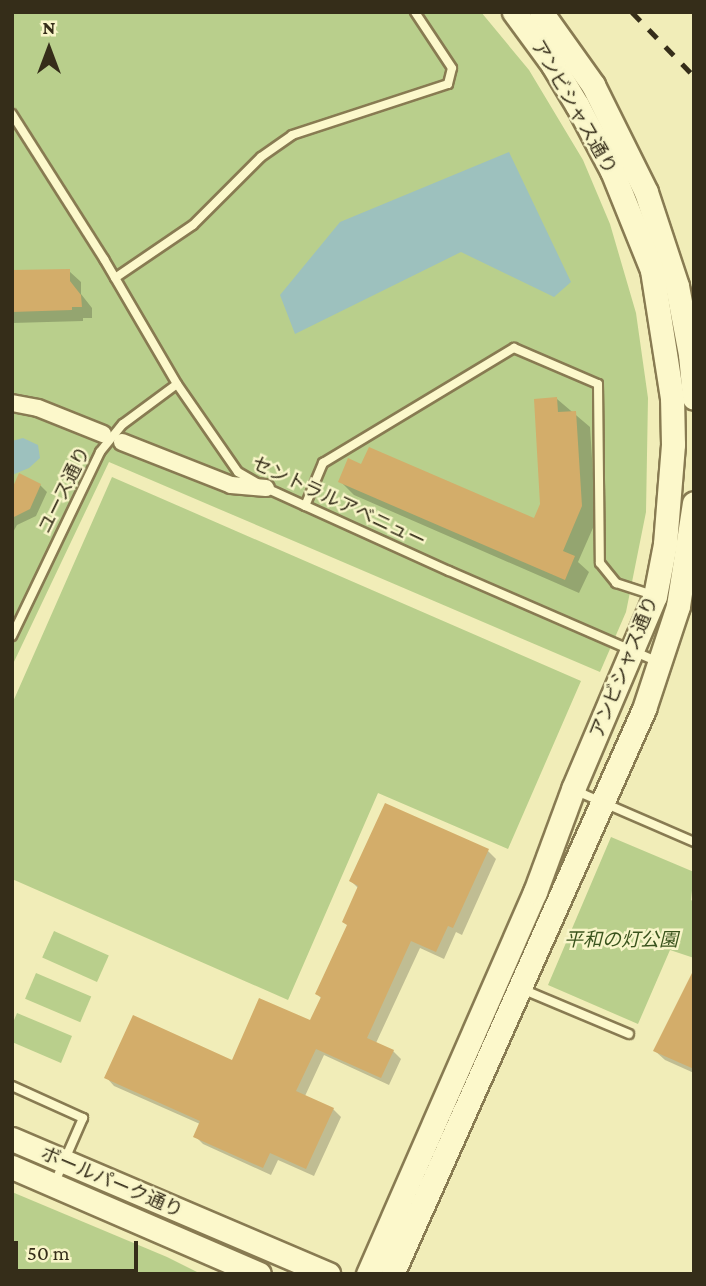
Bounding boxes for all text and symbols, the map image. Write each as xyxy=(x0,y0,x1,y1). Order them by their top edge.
north arrow xyxy=(14,14,84,84)
text: N xyxy=(43,17,55,38)
street label: アンビシャス通り xyxy=(526,35,622,179)
street label: ユース通り xyxy=(33,442,95,538)
street label: セントラルアベニュー xyxy=(248,452,430,552)
street label: アンビシャス通り xyxy=(585,592,663,742)
park label: 平和の灯公園 xyxy=(564,929,678,951)
street label: ボールパーク通り xyxy=(38,1142,186,1222)
scale bar xyxy=(18,1226,142,1270)
text: 50 m xyxy=(27,1241,70,1265)

